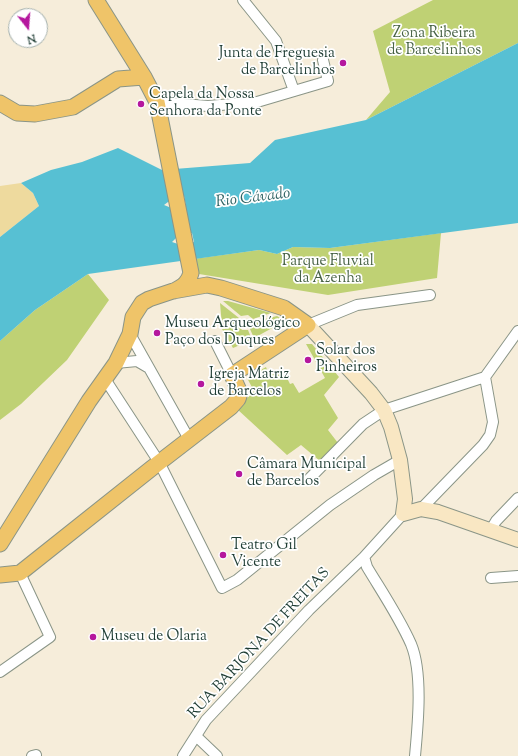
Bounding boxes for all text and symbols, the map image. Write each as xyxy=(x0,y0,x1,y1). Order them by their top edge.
north arrow xyxy=(8,8,48,48)
park label: Zona Ribeira de Barcelinhos xyxy=(387,25,481,60)
text: N xyxy=(25,30,38,47)
place label: Junta de Freguesia de Barcelinhos xyxy=(219,45,335,80)
marker: Junta de Freguesia de Barcelinhos xyxy=(338,58,348,68)
place label: Capela da Nossa Senhora da Ponte xyxy=(149,86,262,121)
marker: Capela da Nossa Senhora da Ponte xyxy=(136,99,146,109)
water label: Rio Cávado xyxy=(215,185,291,213)
park label: Parque Fluvial da Azenha xyxy=(282,253,374,288)
place label: Museu Arqueológico Paço dos Duques xyxy=(165,315,300,350)
marker: Museu Arqueológico Paço dos Duques xyxy=(152,328,162,338)
place label: Solar dos Pinheiros xyxy=(316,342,377,377)
marker: Solar dos Pinheiros xyxy=(303,355,313,365)
place label: Igreja Matriz de Barcelos xyxy=(209,366,289,401)
marker: Igreja Matriz de Barcelos xyxy=(196,379,206,389)
place label: Câmara Municipal de Barcelos xyxy=(247,456,366,491)
marker: Câmara Municipal de Barcelos xyxy=(234,469,244,479)
place label: Teatro Gil Vicente xyxy=(231,537,297,572)
marker: Teatro Gil Vicente xyxy=(218,550,228,560)
street label: RUA BARJONA DE FREITAS xyxy=(185,565,335,723)
place label: Museu de Olaria xyxy=(101,628,207,646)
marker: Museu de Olaria xyxy=(88,632,98,642)

